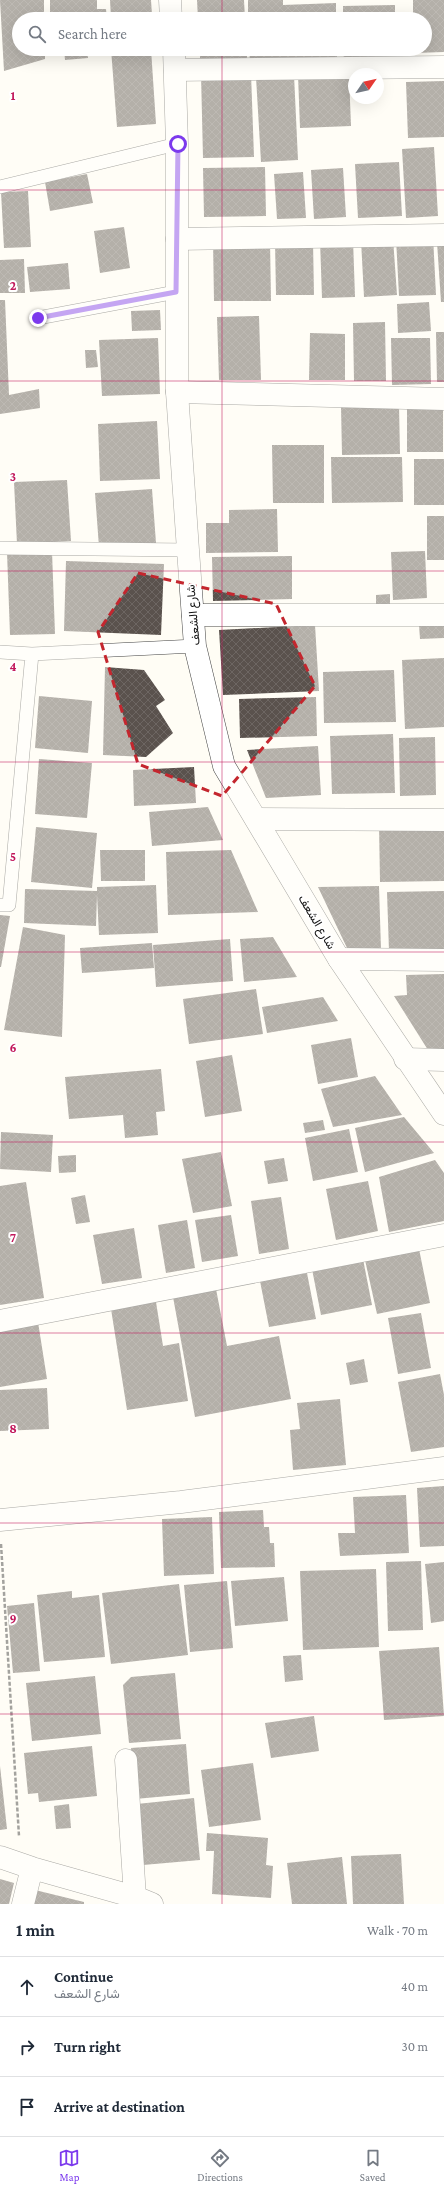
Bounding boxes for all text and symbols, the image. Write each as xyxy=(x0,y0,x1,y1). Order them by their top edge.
search box xyxy=(12,12,432,56)
icon: search xyxy=(26,23,48,45)
text: Search here xyxy=(58,26,127,42)
north arrow xyxy=(348,68,384,104)
text: 1 xyxy=(11,88,16,103)
route start xyxy=(169,135,187,153)
text: 2 xyxy=(10,278,17,293)
route end xyxy=(29,309,47,327)
text: 3 xyxy=(10,469,16,484)
street label: شارع الشعف xyxy=(183,584,205,646)
text: 4 xyxy=(9,659,17,674)
text: 5 xyxy=(10,849,16,864)
street label: شارع الشعف xyxy=(294,892,339,953)
text: 6 xyxy=(9,1040,17,1055)
text: 7 xyxy=(10,1230,16,1245)
text: 8 xyxy=(9,1421,17,1436)
text: 9 xyxy=(9,1611,17,1626)
text: 1 min xyxy=(16,1921,55,1940)
text: Walk · 70 m xyxy=(367,1923,428,1938)
text: Continue xyxy=(54,1969,113,1985)
icon: ahead xyxy=(16,1976,38,1998)
text: 40 m xyxy=(401,1979,428,1994)
text: شارع الشعف xyxy=(54,1986,120,2001)
icon: right xyxy=(16,2036,38,2058)
text: Turn right xyxy=(54,2039,121,2055)
text: 30 m xyxy=(402,2039,428,2054)
icon: arrive xyxy=(16,2096,38,2118)
text: Arrive at destination xyxy=(54,2099,185,2115)
tab: Map xyxy=(58,2147,80,2183)
tab: Directions xyxy=(197,2147,243,2183)
tab: Saved xyxy=(360,2147,386,2183)

